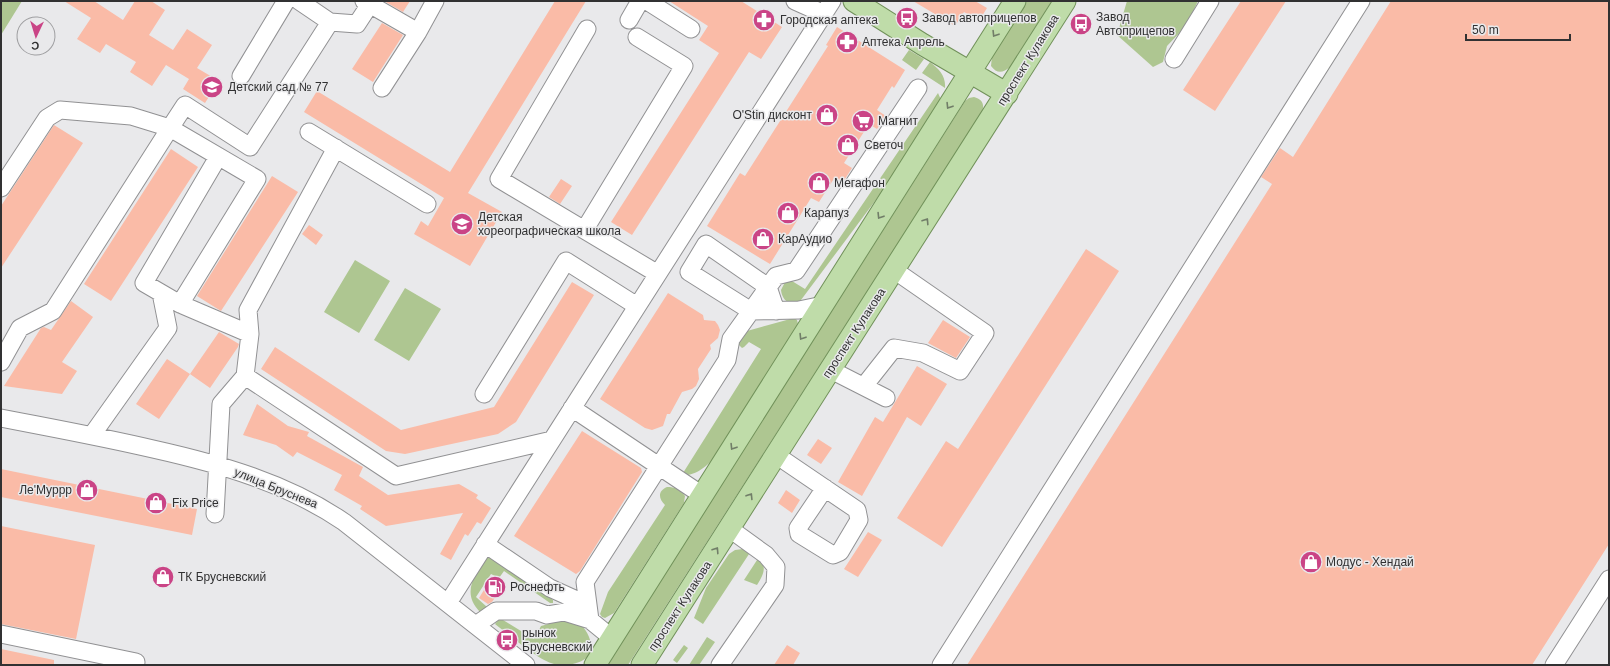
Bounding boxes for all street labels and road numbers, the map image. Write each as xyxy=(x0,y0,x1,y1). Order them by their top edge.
street label: проспект Кулакова xyxy=(994,12,1062,108)
street label: проспект Кулакова xyxy=(820,285,889,381)
street label: улица Бруснева xyxy=(232,465,320,511)
street label: проспект Кулакова xyxy=(646,558,715,654)

